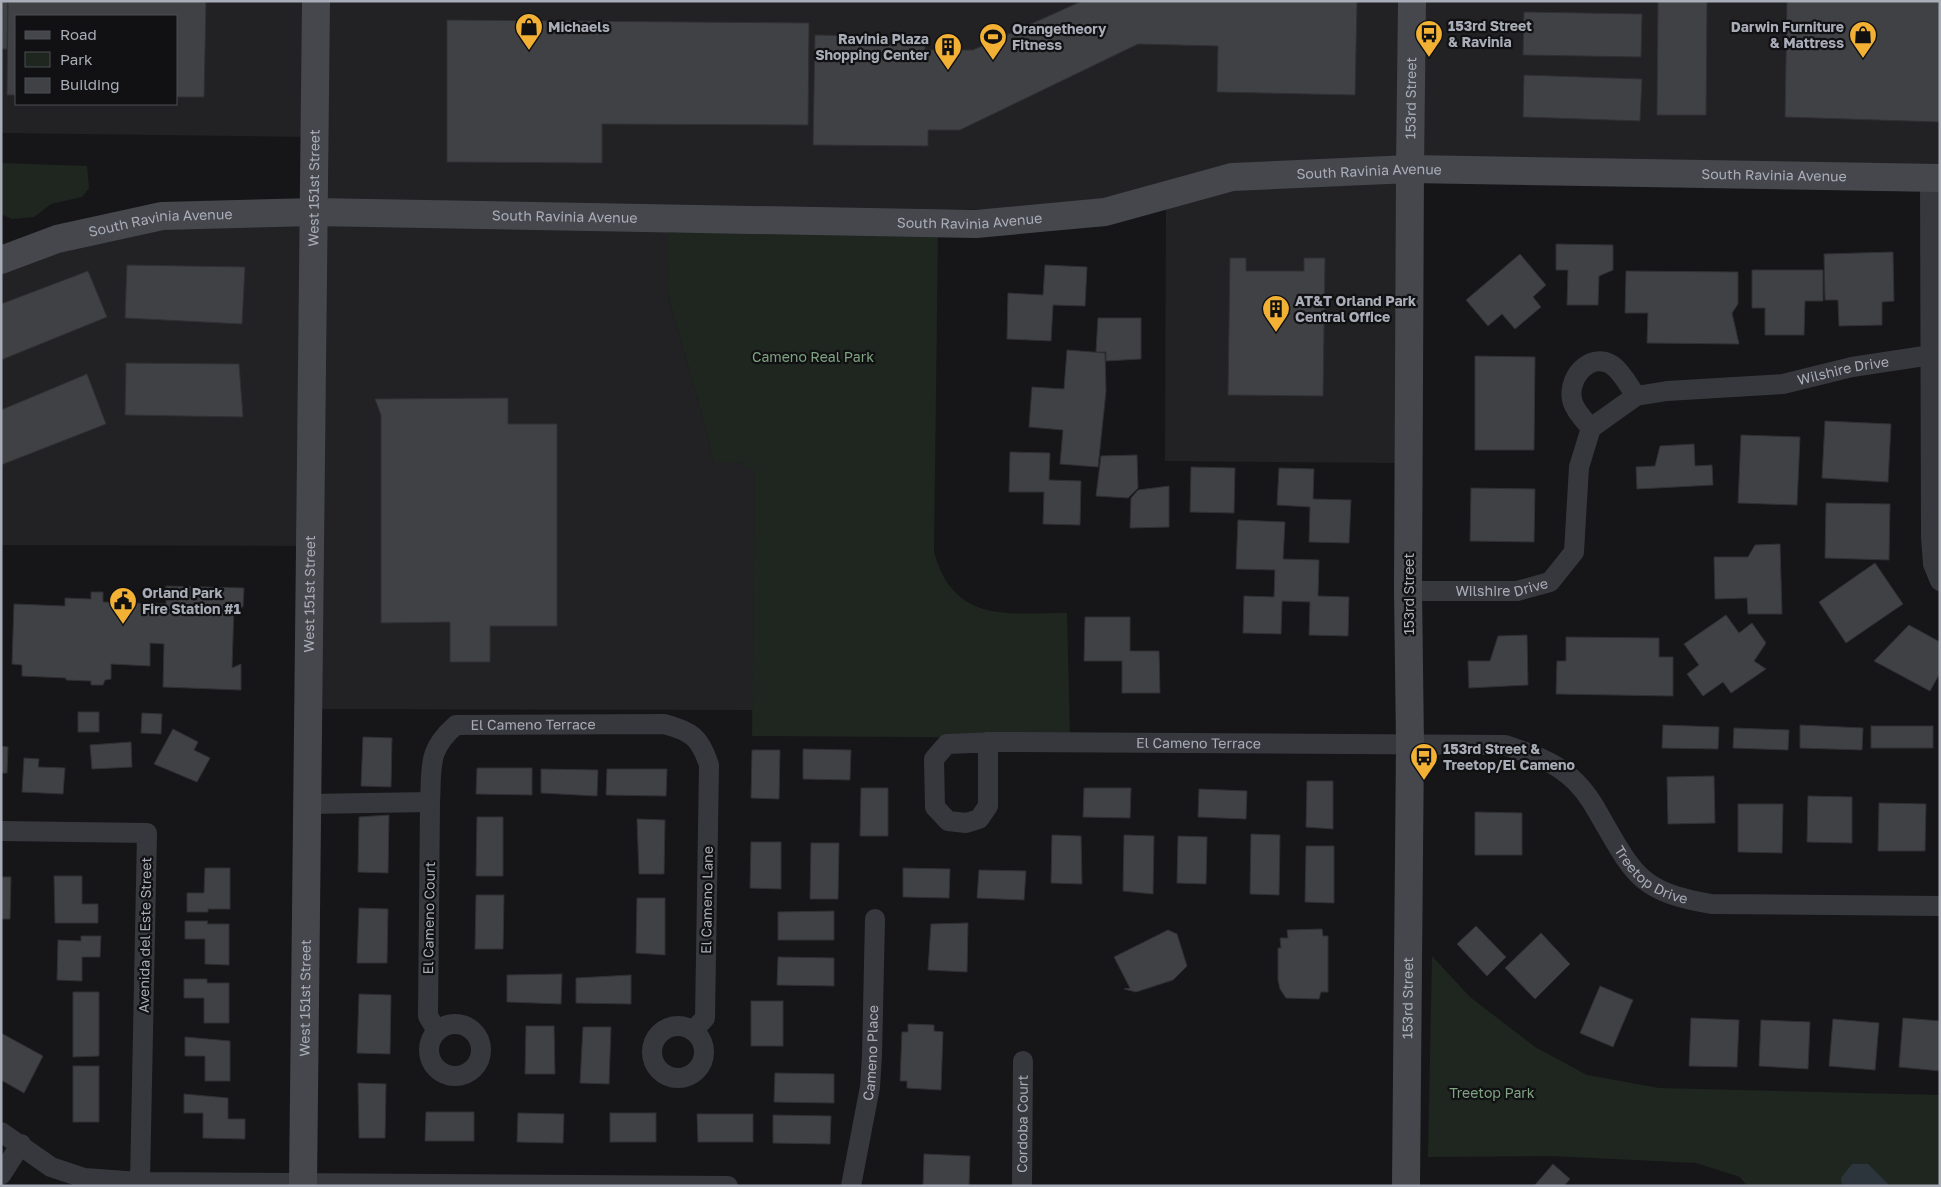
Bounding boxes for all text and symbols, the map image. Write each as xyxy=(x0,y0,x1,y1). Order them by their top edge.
shop icon: Michaels xyxy=(514,12,544,51)
legend xyxy=(15,15,178,105)
place label: 153rd Street & Ravinia xyxy=(1448,17,1532,50)
place label: Michaels xyxy=(548,18,610,35)
place label: Darwin Furniture & Mattress xyxy=(1731,18,1844,51)
bus stop icon: 153rd Street & Ravinia xyxy=(1414,19,1444,58)
place label: Orangetheory Fitness xyxy=(1012,20,1107,53)
shop icon: Darwin Furniture & Mattress xyxy=(1848,20,1878,59)
sports icon: Orangetheory Fitness xyxy=(978,22,1008,61)
text: Road xyxy=(60,25,97,43)
place label: Ravinia Plaza Shopping Center xyxy=(815,30,930,63)
building icon: Ravinia Plaza Shopping Center xyxy=(933,32,963,71)
text: Park xyxy=(60,50,93,68)
street label: 153rd Street xyxy=(1401,57,1419,139)
text: Building xyxy=(60,75,120,93)
street label: West 151st Street xyxy=(304,129,323,247)
street label: South Ravinia Avenue xyxy=(1296,160,1442,182)
street label: South Ravinia Avenue xyxy=(1701,165,1847,184)
street label: South Ravinia Avenue xyxy=(87,205,233,240)
street label: South Ravinia Avenue xyxy=(492,206,638,226)
street label: South Ravinia Avenue xyxy=(897,209,1043,232)
place label: AT&T Orland Park Central Office xyxy=(1295,292,1416,325)
building icon: AT&T Orland Park Central Office xyxy=(1261,294,1291,333)
park label: Cameno Real Park xyxy=(752,348,874,365)
street label: Wilshire Drive xyxy=(1795,353,1890,388)
street label: West 151st Street xyxy=(300,535,318,653)
street label: 153rd Street xyxy=(1400,553,1417,635)
street label: Wilshire Drive xyxy=(1455,574,1550,600)
place label: Orland Park Fire Station #1 xyxy=(142,584,241,617)
public building icon: Orland Park Fire Station #1 xyxy=(108,586,138,625)
street label: El Cameno Terrace xyxy=(470,715,596,733)
street label: El Cameno Terrace xyxy=(1136,734,1261,752)
place label: 153rd Street & Treetop/El Cameno xyxy=(1443,740,1575,773)
bus stop icon: 153rd Street & Treetop/El Cameno xyxy=(1409,742,1439,781)
street label: Treetop Drive xyxy=(1611,842,1690,907)
street label: El Cameno Lane xyxy=(697,846,716,954)
street label: Avenida del Este Street xyxy=(135,857,154,1013)
street label: El Cameno Court xyxy=(419,861,438,974)
street label: West 151st Street xyxy=(295,939,314,1057)
street label: 153rd Street xyxy=(1398,957,1416,1039)
street label: Cameno Place xyxy=(859,1005,881,1102)
street label: Cordoba Court xyxy=(1013,1075,1031,1173)
park label: Treetop Park xyxy=(1449,1084,1535,1101)

